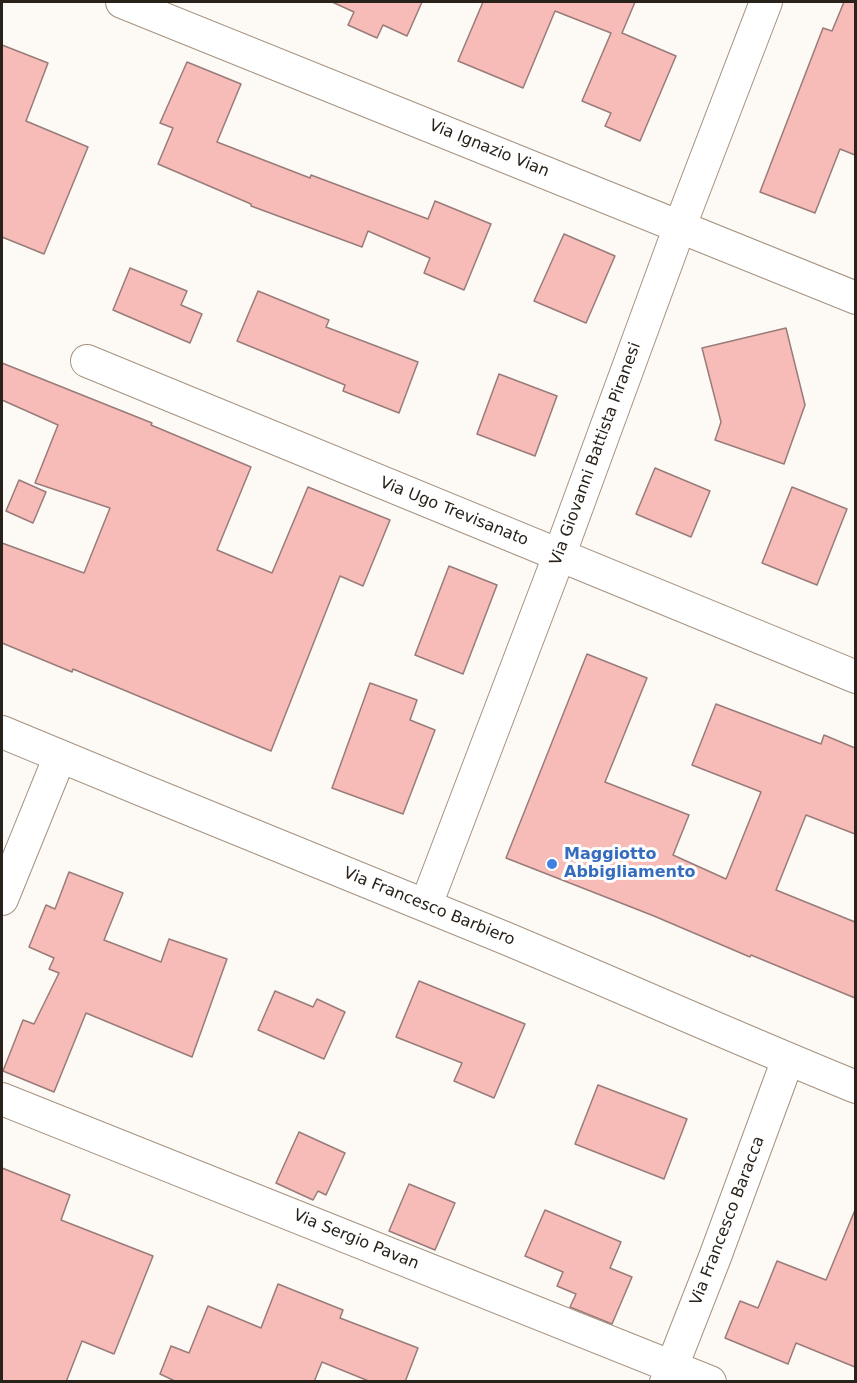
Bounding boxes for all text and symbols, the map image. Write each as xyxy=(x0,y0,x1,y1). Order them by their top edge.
street label: Via Ignazio Vian xyxy=(426,116,552,182)
street label: Via Giovanni Battista Piranesi xyxy=(547,340,645,568)
street label: Via Ugo Trevisanato xyxy=(377,473,531,551)
place label: Maggiotto Abbigliamento xyxy=(564,845,696,883)
marker: Maggiotto Abbigliamento xyxy=(545,857,559,871)
street label: Via Francesco Barbiero xyxy=(341,864,517,950)
street label: Via Francesco Baracca xyxy=(687,1134,769,1308)
street label: Via Sergio Pavan xyxy=(290,1206,422,1274)

